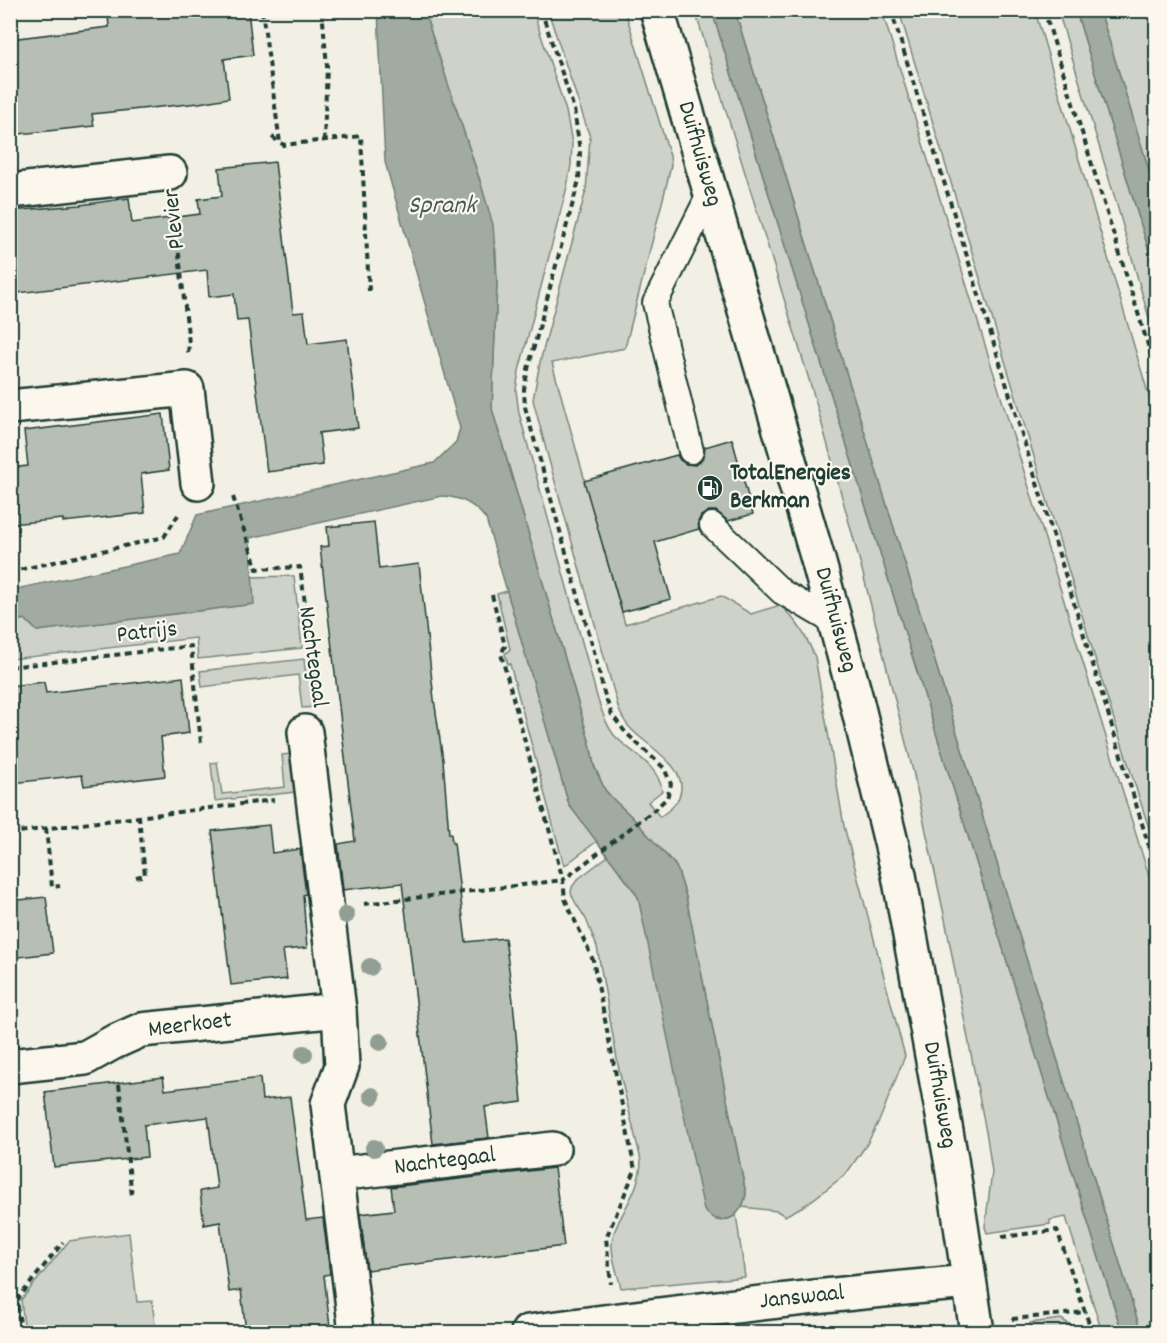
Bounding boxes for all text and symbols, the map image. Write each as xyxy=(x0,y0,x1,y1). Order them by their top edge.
street label: Duifhuisweg xyxy=(668,97,730,211)
street label: Plevier xyxy=(155,187,195,251)
water label: Sprank xyxy=(408,188,478,225)
place label: TotalEnergies Berkman xyxy=(730,457,851,519)
fuel station icon: TotalEnergies Berkman xyxy=(695,473,725,503)
street label: Duifhuisweg xyxy=(805,563,865,677)
street label: Nachtegaal xyxy=(288,604,336,710)
street label: Patrijs xyxy=(115,613,179,653)
street label: Meerkoet xyxy=(146,1004,234,1048)
street label: Duifhuisweg xyxy=(913,1039,965,1151)
street label: Nachtegaal xyxy=(392,1139,498,1185)
street label: Janswaal xyxy=(758,1277,846,1319)

